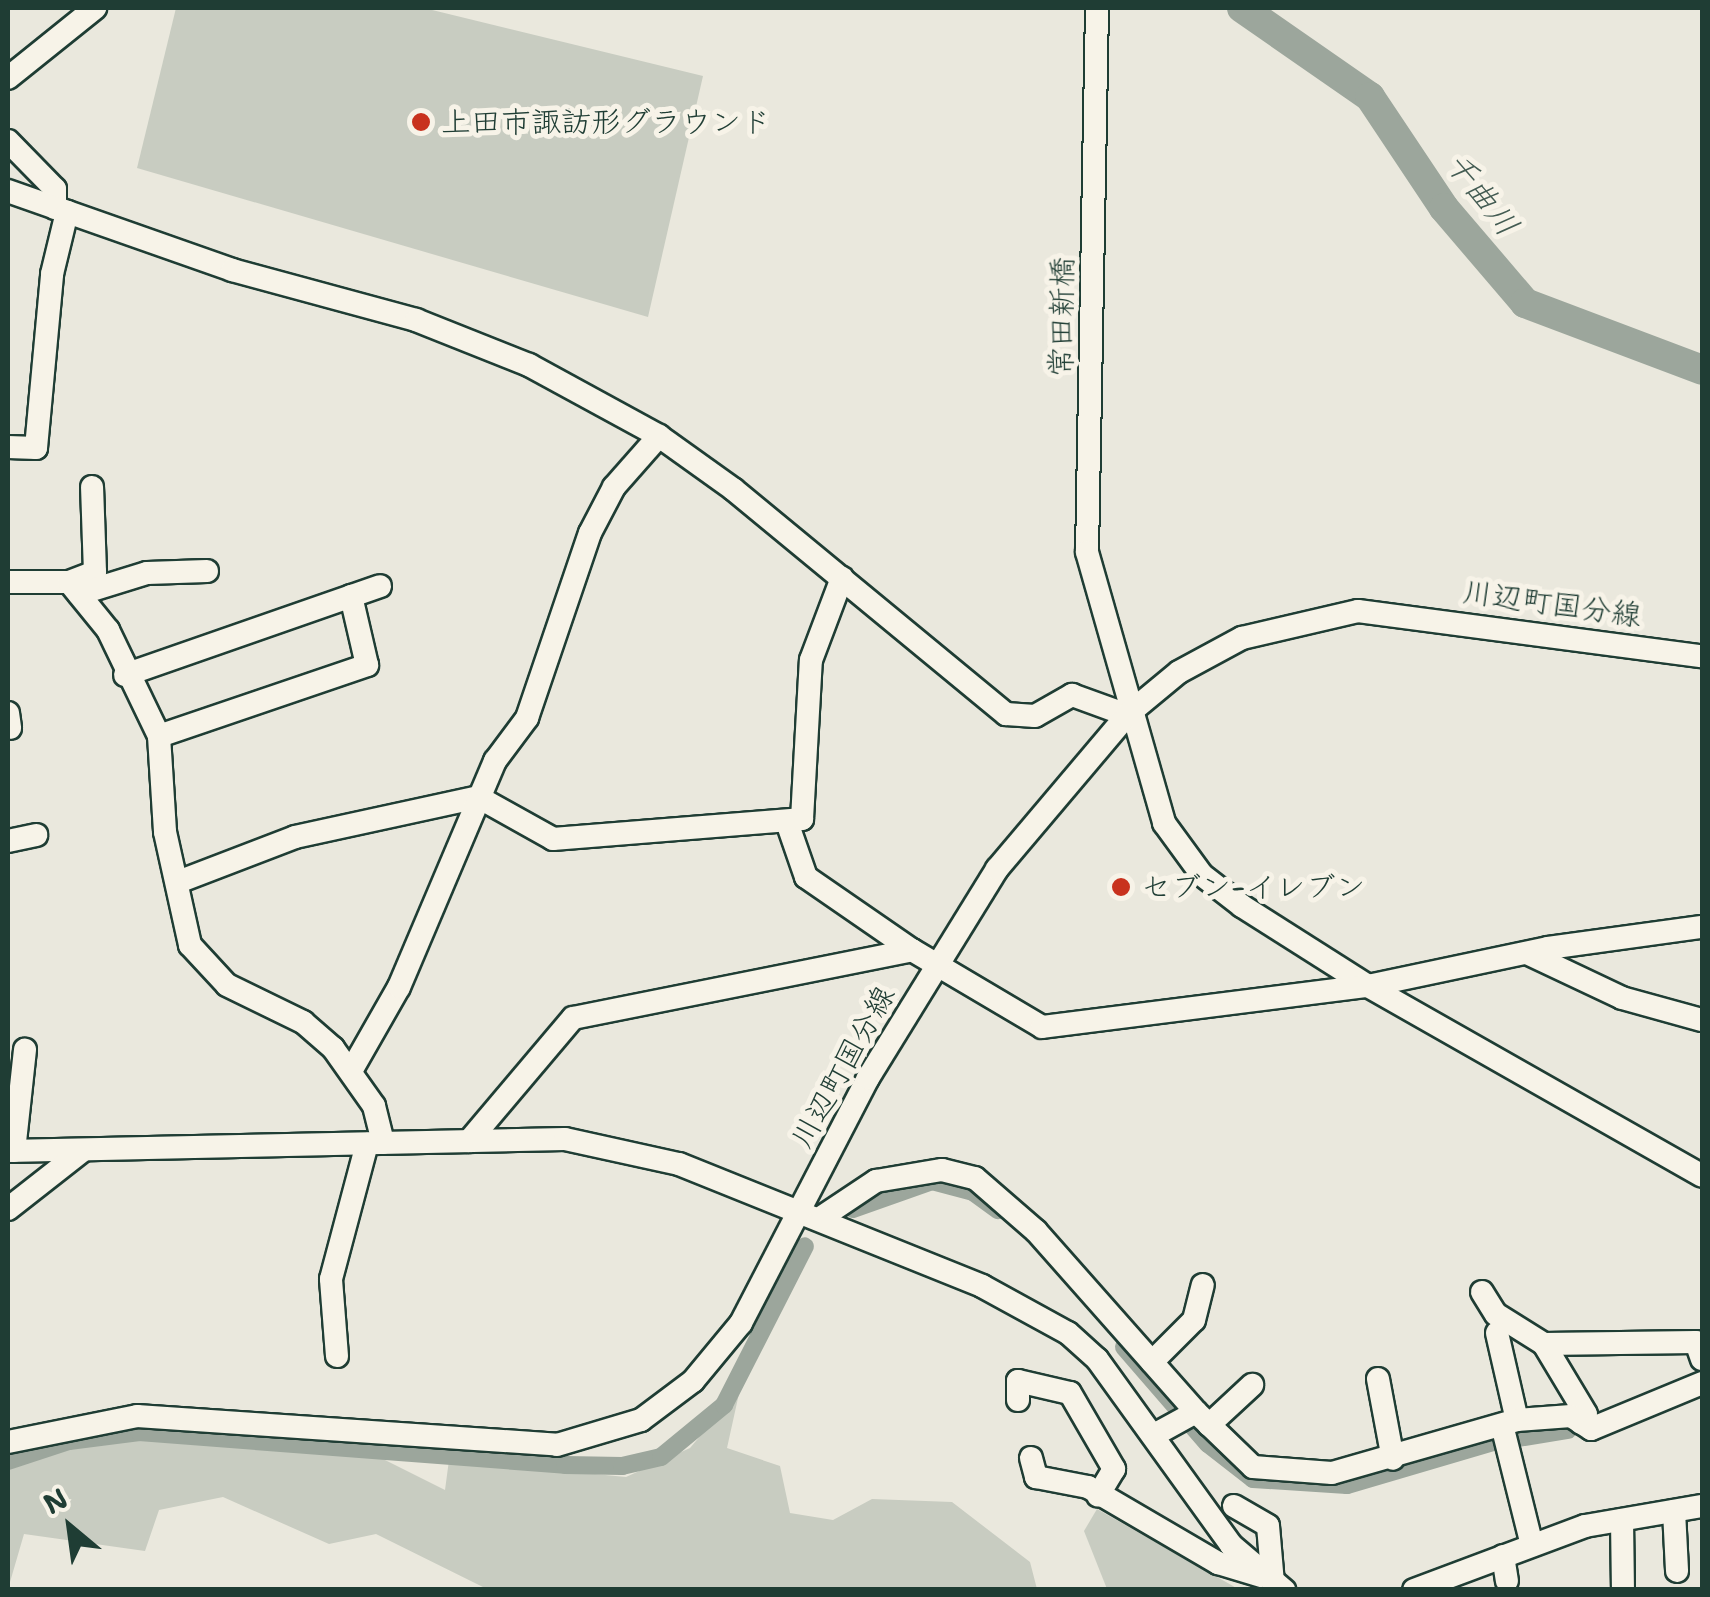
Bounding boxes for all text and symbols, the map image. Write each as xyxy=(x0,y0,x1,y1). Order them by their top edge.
place label: 上田市諏訪形グラウンド xyxy=(441,104,771,140)
marker: 上田市諏訪形グラウンド xyxy=(410,111,432,133)
water label: 千曲川 xyxy=(1437,144,1527,244)
street label: 常田新橋 xyxy=(1043,257,1081,377)
street label: 川辺町国分線 xyxy=(1460,574,1644,634)
place label: セブン-イレブン xyxy=(1141,869,1365,905)
marker: セブン-イレブン xyxy=(1110,876,1132,898)
street label: 川辺町国分線 xyxy=(784,980,902,1154)
north arrow xyxy=(20,1477,120,1577)
text: N xyxy=(37,1479,74,1523)

